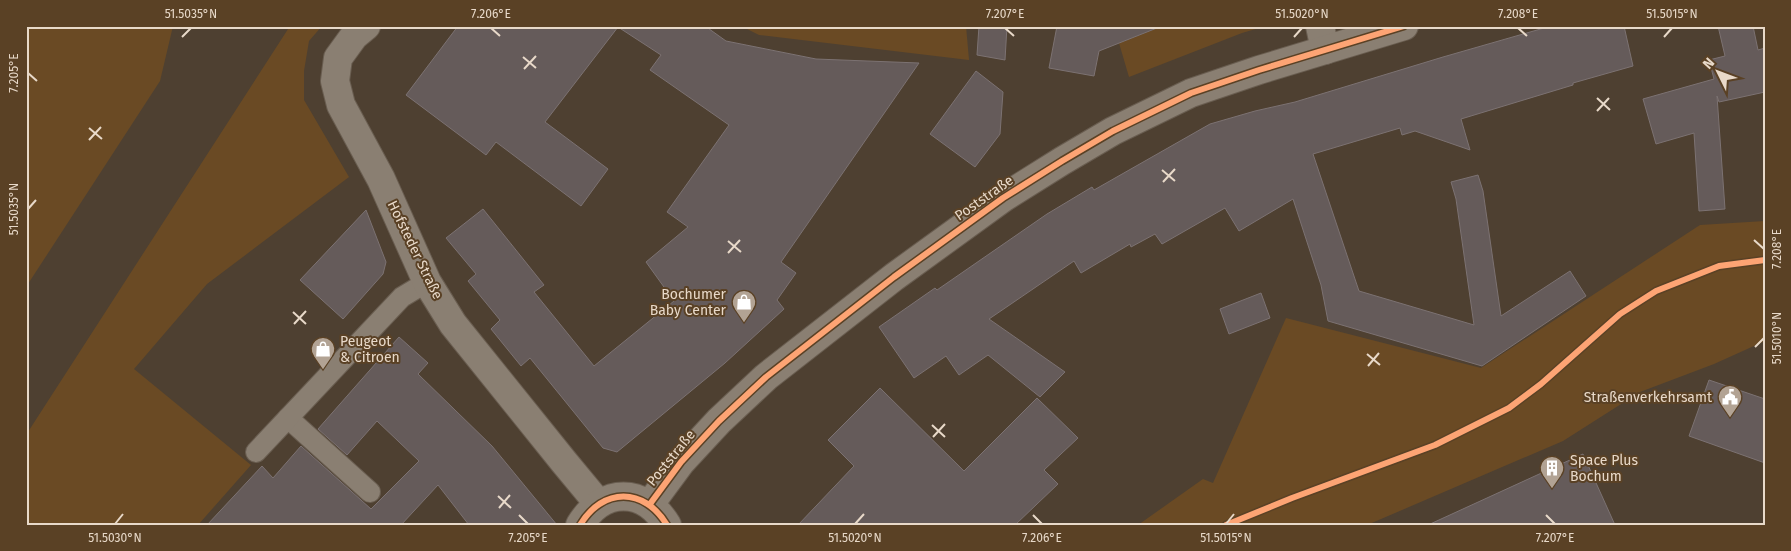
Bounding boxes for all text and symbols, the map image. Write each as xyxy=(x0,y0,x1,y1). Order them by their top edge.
text: 51.5035°N xyxy=(165,7,217,21)
text: 7.206°E xyxy=(471,7,511,21)
text: 7.207°E xyxy=(986,7,1024,21)
text: 51.5020°N xyxy=(1275,7,1329,21)
text: 7.208°E xyxy=(1498,7,1538,21)
text: 51.5015°N xyxy=(1646,7,1698,21)
north arrow xyxy=(1694,48,1744,98)
text: 7.205°E xyxy=(7,53,21,93)
text: N xyxy=(1699,54,1718,73)
street label: Poststraße xyxy=(951,172,1017,224)
text: 51.5035°N xyxy=(7,183,21,235)
street label: Hofsteder Straße xyxy=(384,198,446,302)
text: 7.208°E xyxy=(1770,229,1784,269)
place label: Bochumer Baby Center xyxy=(650,286,727,319)
shop icon: Bochumer Baby Center xyxy=(731,289,757,323)
text: 51.5010°N xyxy=(1770,312,1784,364)
place label: Peugeot & Citroen xyxy=(340,333,400,366)
shop icon: Peugeot & Citroen xyxy=(310,336,336,370)
public building icon: Straßenverkehrsamt xyxy=(1717,384,1743,418)
place label: Straßenverkehrsamt xyxy=(1584,389,1713,406)
street label: Poststraße xyxy=(643,426,699,490)
place label: Space Plus Bochum xyxy=(1570,452,1638,485)
building icon: Space Plus Bochum xyxy=(1539,455,1565,489)
text: 51.5030°N xyxy=(88,531,142,545)
text: 7.205°E xyxy=(508,531,548,545)
text: 51.5020°N xyxy=(828,531,882,545)
text: 7.206°E xyxy=(1022,531,1062,545)
text: 51.5015°N xyxy=(1200,531,1252,545)
text: 7.207°E xyxy=(1536,531,1574,545)

